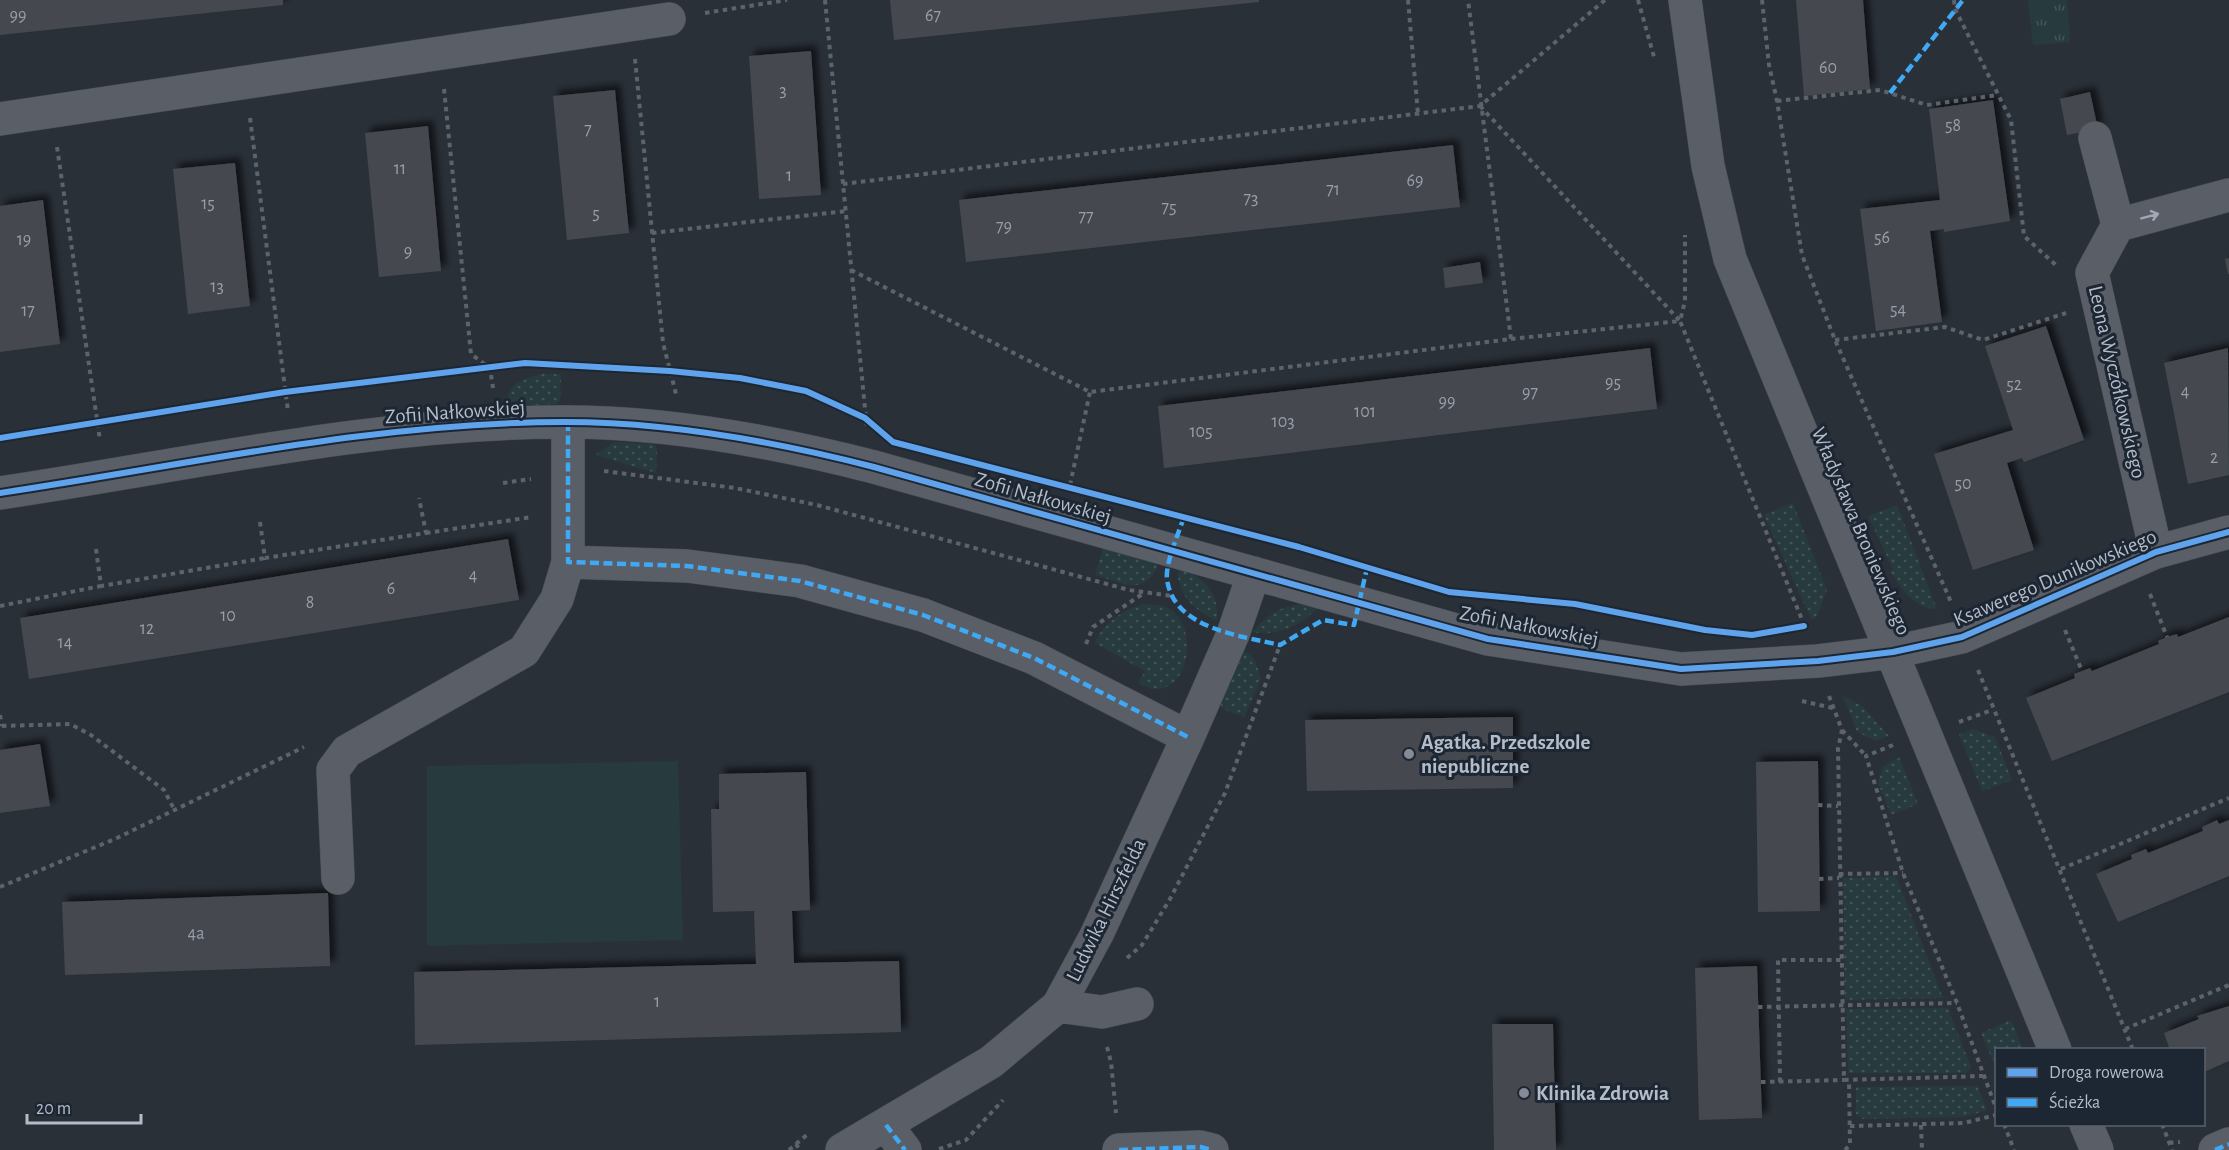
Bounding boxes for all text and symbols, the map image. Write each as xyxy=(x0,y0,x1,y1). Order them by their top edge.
house number: 99 xyxy=(10,7,26,25)
house number: 67 xyxy=(925,7,941,25)
house number: 60 xyxy=(1819,59,1837,77)
house number: 3 xyxy=(779,82,787,100)
house number: 58 xyxy=(1945,117,1961,135)
house number: 7 xyxy=(584,121,592,139)
house number: 11 xyxy=(394,160,406,178)
house number: 1 xyxy=(786,167,792,185)
house number: 69 xyxy=(1407,172,1423,190)
house number: 71 xyxy=(1326,181,1340,199)
house number: 73 xyxy=(1244,190,1258,208)
house number: 15 xyxy=(201,195,215,213)
house number: 75 xyxy=(1161,199,1177,217)
house number: 5 xyxy=(592,205,600,223)
house number: 77 xyxy=(1078,208,1094,226)
one-way arrow xyxy=(2140,210,2159,222)
house number: 79 xyxy=(996,218,1012,236)
house number: 56 xyxy=(1874,229,1890,247)
house number: 19 xyxy=(17,231,31,249)
house number: 9 xyxy=(404,243,412,261)
house number: 13 xyxy=(210,278,224,296)
street label: Leona Wyczółkowskiego xyxy=(2085,284,2149,480)
house number: 54 xyxy=(1890,301,1906,319)
house number: 17 xyxy=(21,302,35,320)
house number: 95 xyxy=(1605,374,1621,392)
house number: 52 xyxy=(2006,376,2022,394)
house number: 4 xyxy=(2181,383,2190,401)
house number: 97 xyxy=(1522,384,1538,402)
house number: 99 xyxy=(1439,393,1455,411)
street label: Zofii Nałkowskiej xyxy=(384,397,526,427)
house number: 101 xyxy=(1354,403,1376,421)
house number: 103 xyxy=(1271,413,1295,431)
house number: 105 xyxy=(1189,423,1213,441)
street label: Władysława Broniewskiego xyxy=(1808,424,1914,638)
house number: 2 xyxy=(2210,449,2218,467)
street label: Zofii Nałkowskiej xyxy=(972,469,1114,527)
house number: 50 xyxy=(1954,475,1972,493)
street label: Ksawerego Dunikowskiego xyxy=(1950,526,2160,630)
house number: 4 xyxy=(469,567,478,585)
house number: 6 xyxy=(387,580,395,598)
house number: 8 xyxy=(306,594,314,612)
street label: Zofii Nałkowskiej xyxy=(1458,602,1600,650)
house number: 10 xyxy=(220,607,236,625)
house number: 12 xyxy=(140,620,154,638)
house number: 14 xyxy=(58,634,73,652)
place label: Agatka. Przedszkole niepubliczne xyxy=(1421,732,1591,777)
marker: Agatka. Przedszkole niepubliczne xyxy=(1402,747,1416,761)
street label: Ludwika Hirszfelda xyxy=(1062,835,1150,985)
house number: 4a xyxy=(188,925,204,943)
house number: 1 xyxy=(654,993,660,1011)
legend xyxy=(1995,1048,2205,1126)
text: Droga rowerowa xyxy=(2049,1064,2164,1082)
place label: Klinika Zdrowia xyxy=(1536,1083,1669,1104)
marker: Klinika Zdrowia xyxy=(1517,1086,1531,1100)
scale bar xyxy=(27,1087,141,1125)
text: Ścieżka xyxy=(2049,1091,2100,1112)
text: 20 m xyxy=(36,1100,71,1118)

